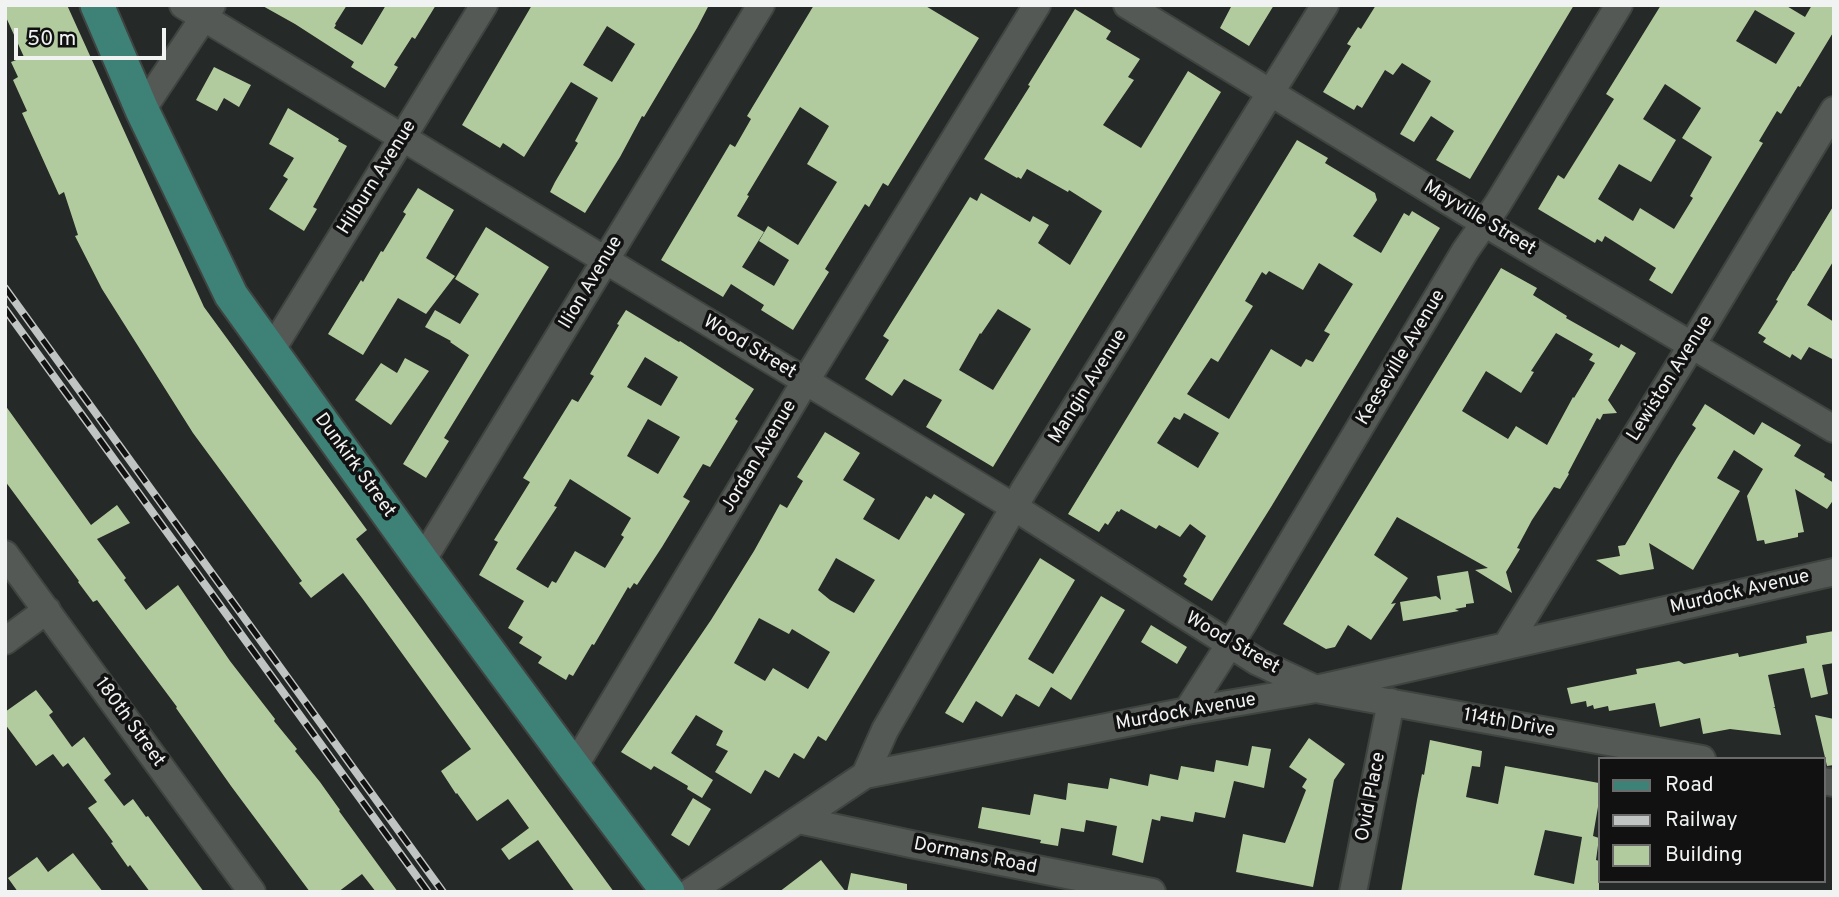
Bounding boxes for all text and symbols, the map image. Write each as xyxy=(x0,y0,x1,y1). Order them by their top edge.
scale bar xyxy=(18,14,170,58)
text: 50 m xyxy=(27,26,76,53)
street label: Hilburn Avenue xyxy=(334,117,422,239)
street label: Mayville Street xyxy=(1419,177,1539,261)
street label: Ilion Avenue xyxy=(555,232,629,334)
street label: Keeseville Avenue xyxy=(1353,286,1451,430)
street label: Wood Street xyxy=(698,311,800,385)
street label: Lewiston Avenue xyxy=(1623,312,1719,446)
street label: Mangin Avenue xyxy=(1045,326,1133,448)
street label: Jordan Avenue xyxy=(717,397,803,517)
street label: Dunkirk Street xyxy=(308,409,400,523)
street label: Murdock Avenue xyxy=(1668,566,1812,620)
street label: Wood Street xyxy=(1181,608,1283,680)
street label: 180th Street xyxy=(89,674,169,772)
street label: Murdock Avenue xyxy=(1114,689,1258,737)
street label: 114th Drive xyxy=(1461,705,1557,743)
street label: Ovid Place xyxy=(1352,750,1392,844)
legend xyxy=(1598,757,1825,883)
text: Road xyxy=(1665,772,1714,799)
text: Railway xyxy=(1665,807,1738,834)
street label: Dormans Road xyxy=(911,834,1039,880)
text: Building xyxy=(1665,842,1743,869)

